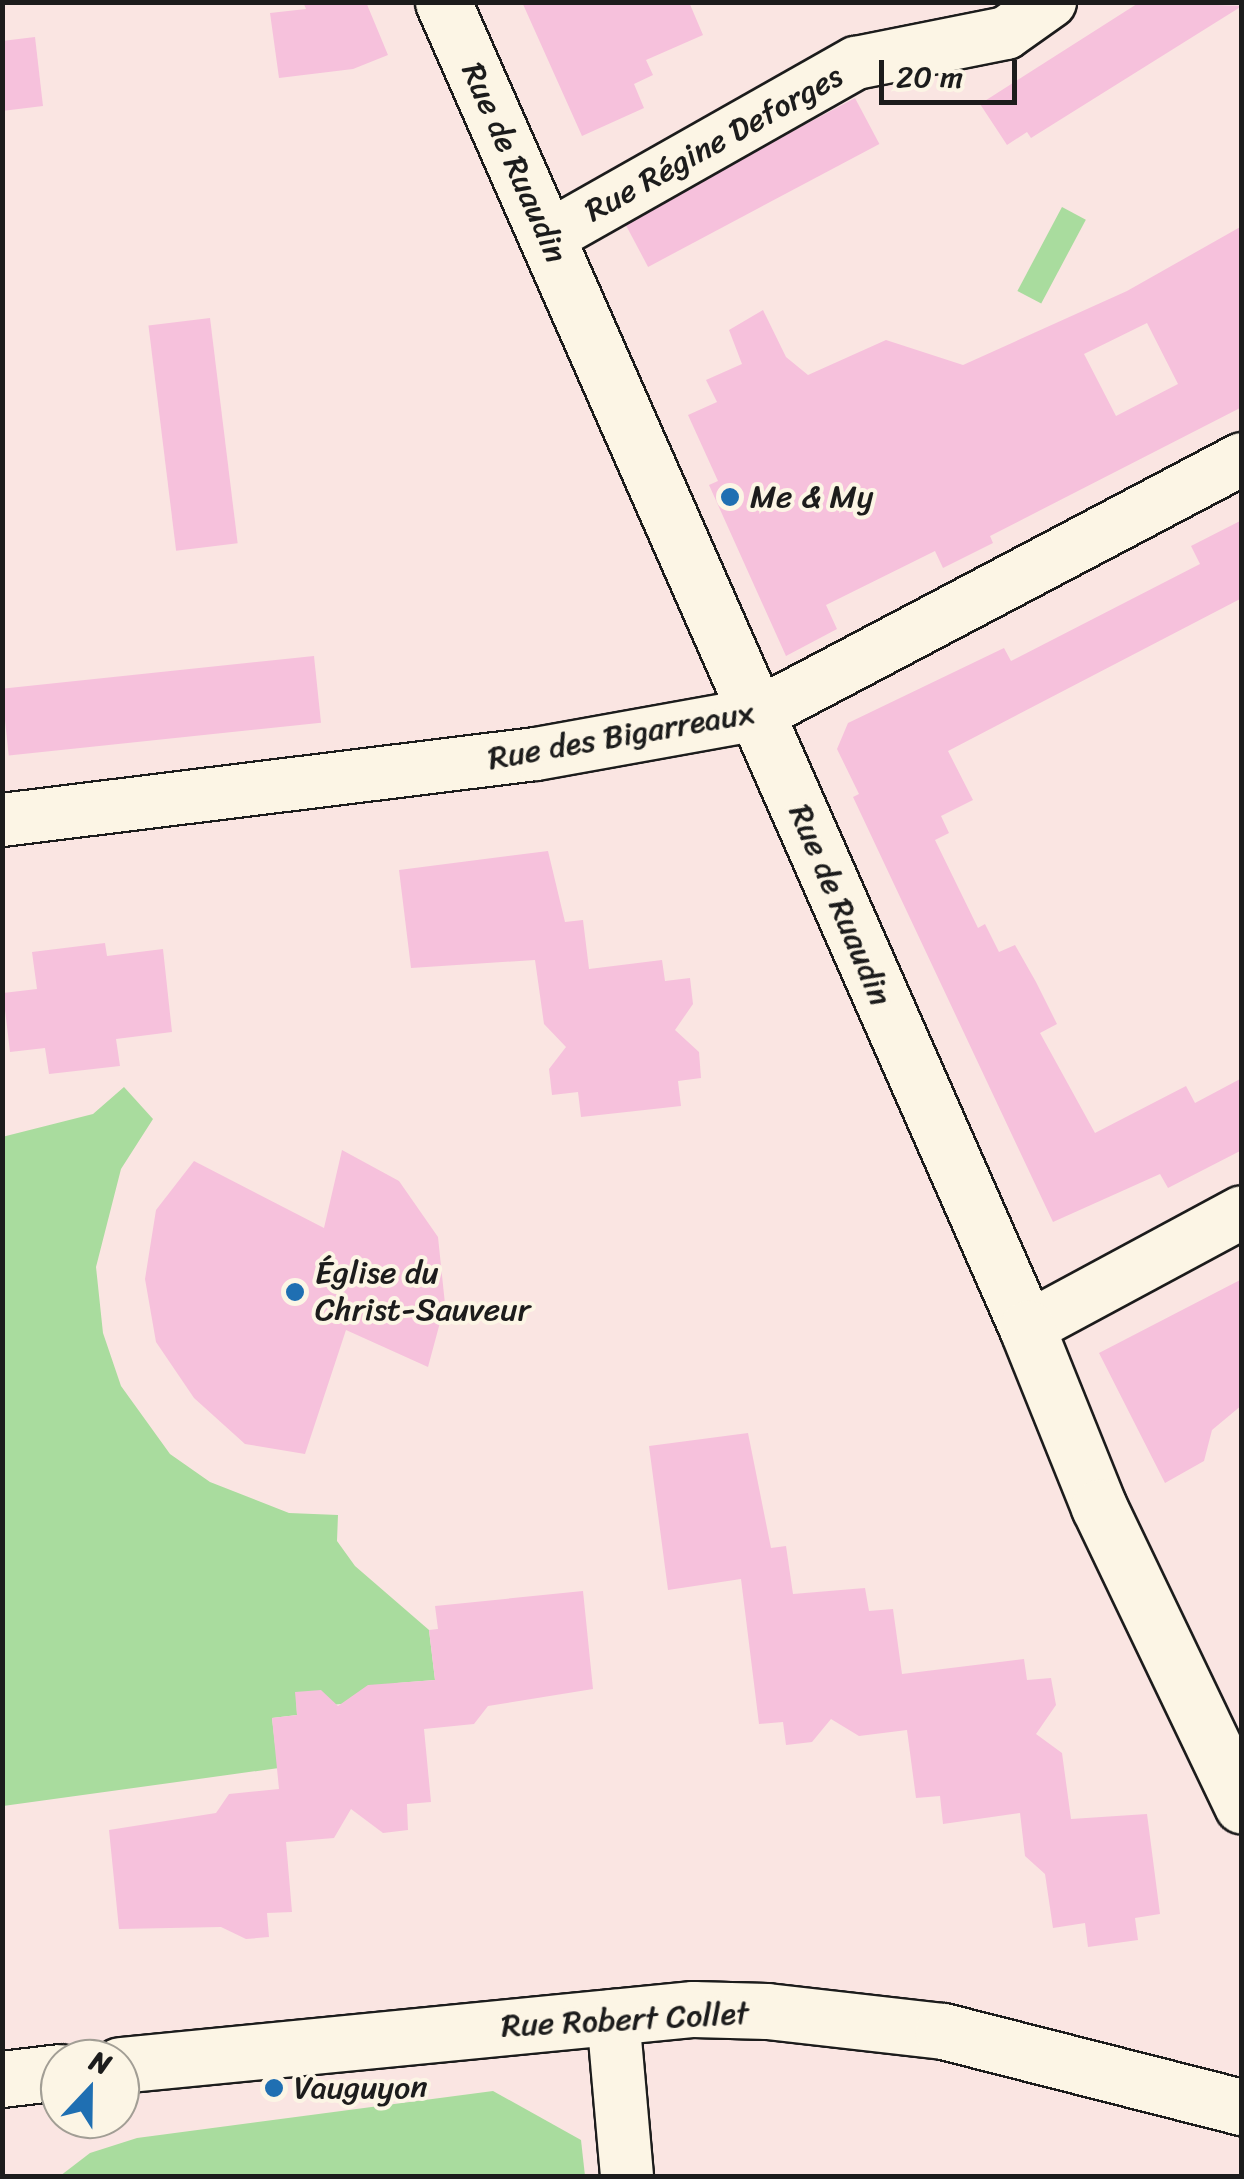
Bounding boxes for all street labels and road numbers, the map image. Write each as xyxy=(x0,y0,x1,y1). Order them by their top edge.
street label: Rue de Ruaudin xyxy=(453,57,575,269)
street label: Rue Régine Deforges xyxy=(578,57,850,231)
street label: Rue des Bigarreaux xyxy=(485,694,757,778)
street label: Rue de Ruaudin xyxy=(780,798,900,1012)
street label: Rue Robert Collet xyxy=(500,1994,750,2046)

